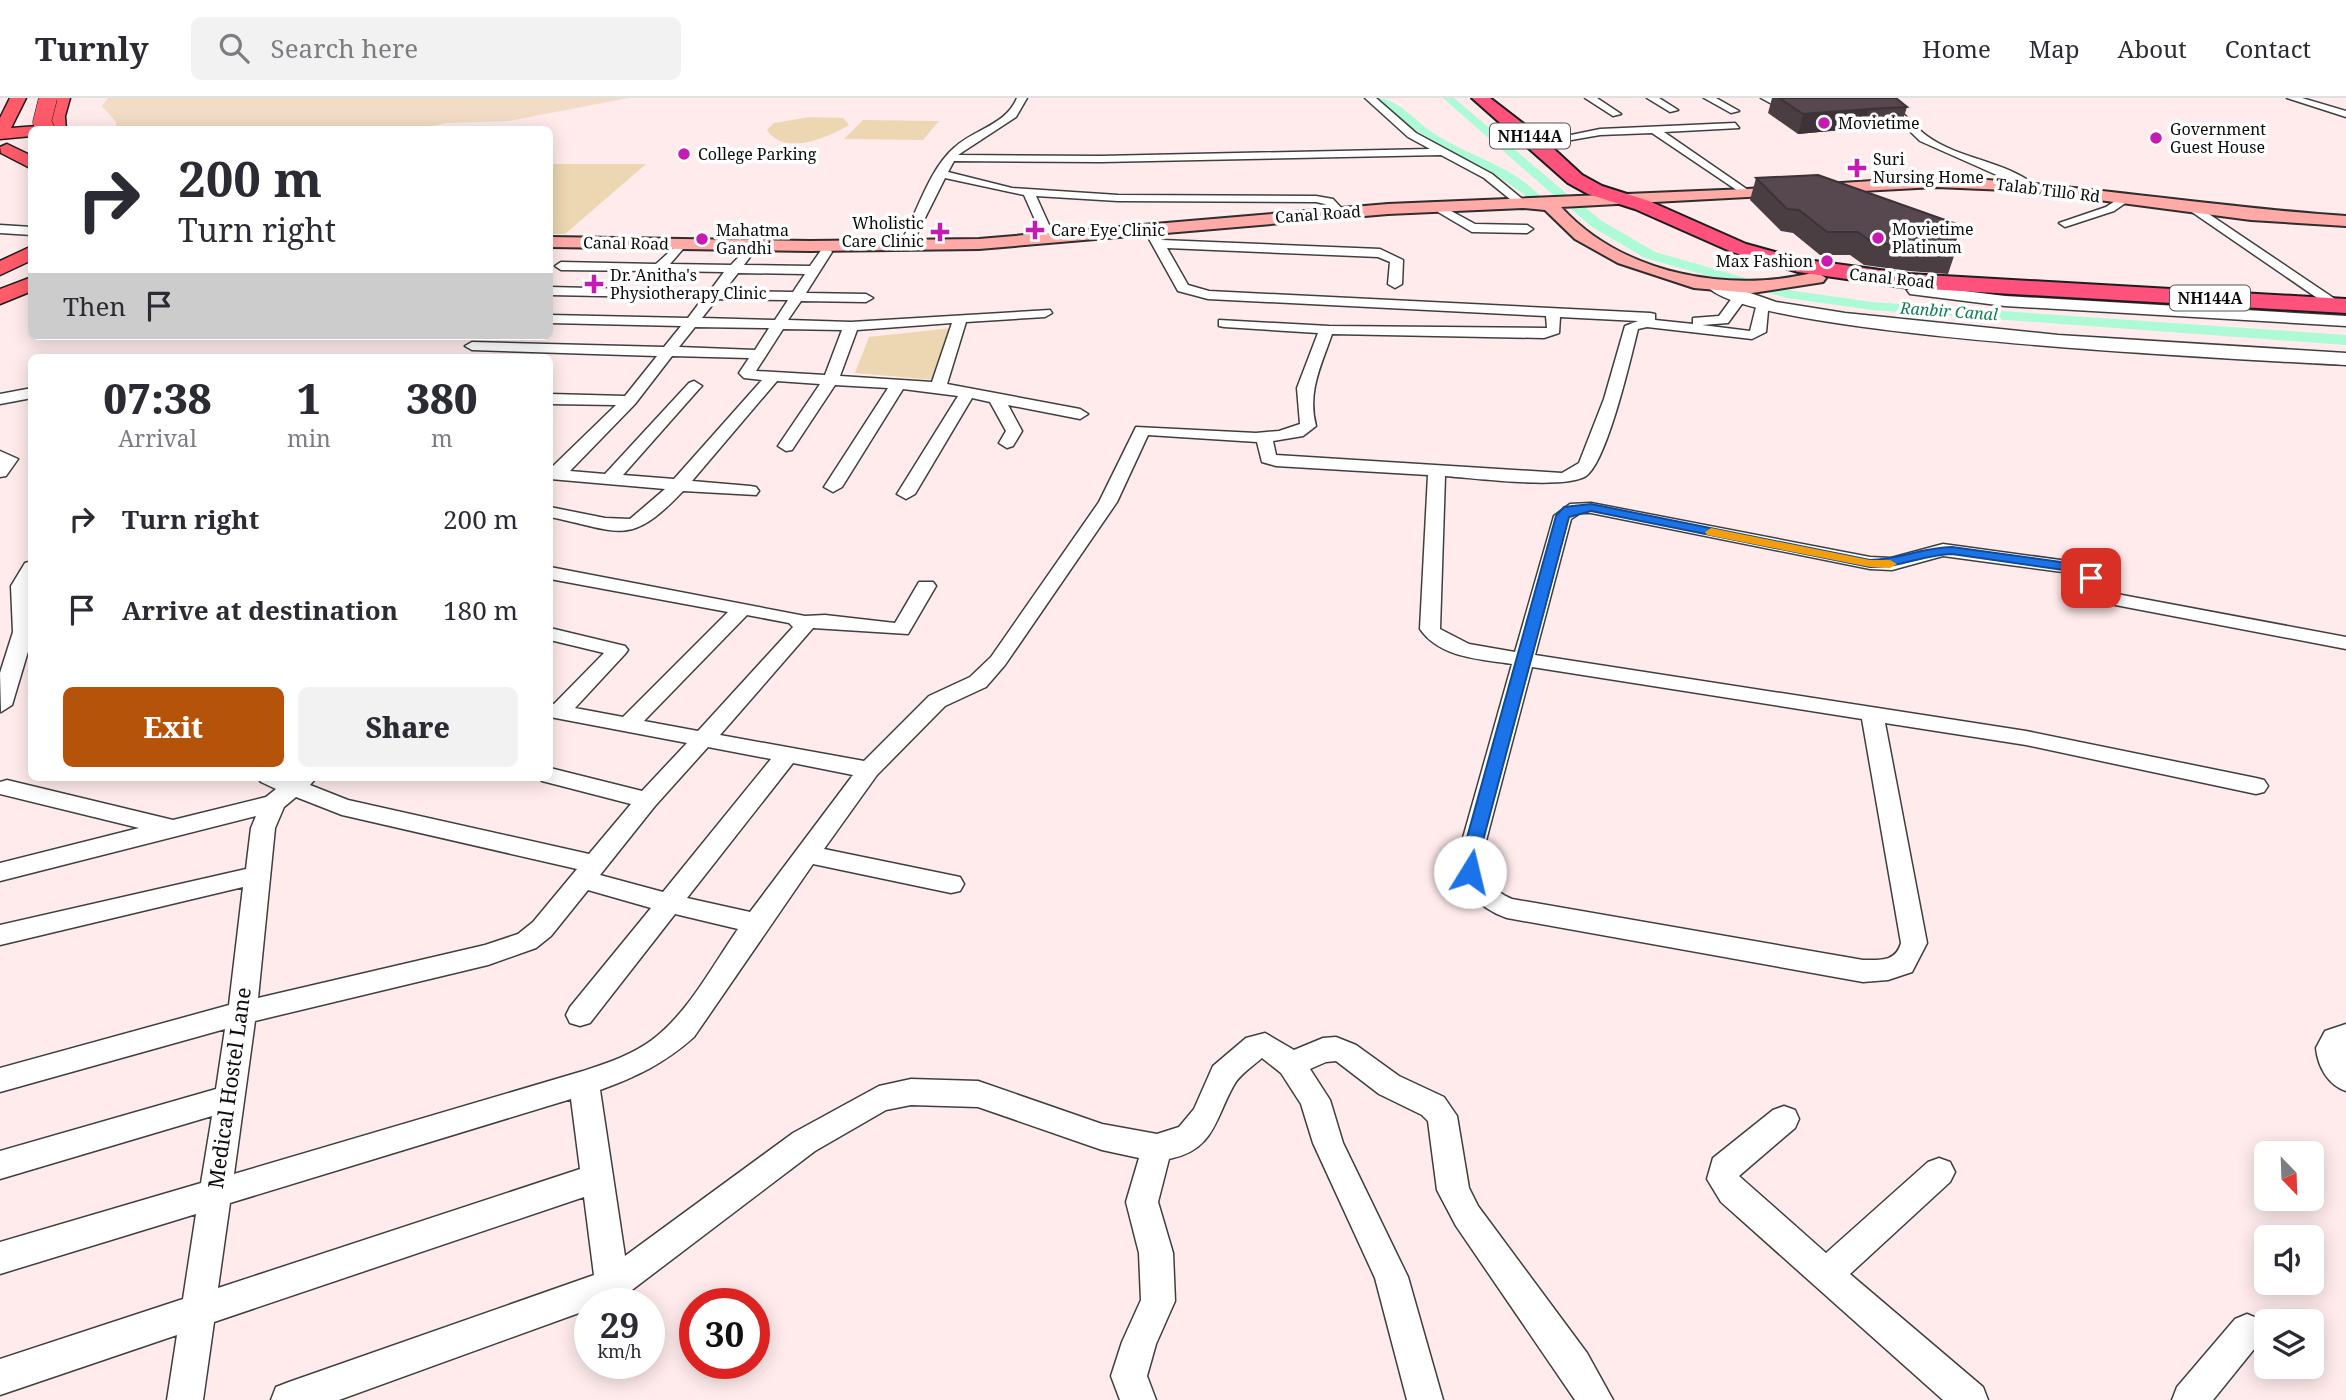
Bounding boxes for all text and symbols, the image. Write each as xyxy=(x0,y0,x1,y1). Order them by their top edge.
search box xyxy=(191,17,681,80)
text: Turnly xyxy=(35,26,149,71)
icon: search xyxy=(215,29,253,67)
text: Search here xyxy=(271,30,418,66)
text: Home xyxy=(1922,32,1991,65)
text: Map xyxy=(2029,32,2080,65)
text: About xyxy=(2118,32,2187,65)
text: Contact xyxy=(2225,32,2311,65)
place label: Movietime xyxy=(1838,112,1920,134)
marker: Movietime xyxy=(1816,115,1832,131)
place label: Government Guest House xyxy=(2170,118,2266,158)
road number: NH144A xyxy=(1490,124,1570,148)
marker: Government Guest House xyxy=(2148,130,2164,146)
place label: College Parking xyxy=(698,143,817,165)
text: 200 m xyxy=(178,145,322,211)
marker: College Parking xyxy=(676,146,692,162)
place label: Suri Nursing Home xyxy=(1873,148,1984,188)
icon: right xyxy=(63,154,154,245)
marker: Suri Nursing Home xyxy=(1847,158,1867,178)
street label: Talab Tillo Rd xyxy=(1995,173,2102,207)
street label: Canal Road xyxy=(1274,200,1362,228)
text: Turn right xyxy=(178,208,336,251)
place label: Wholistic Care Clinic xyxy=(842,212,924,252)
place label: Movietime Platinum xyxy=(1892,218,1974,258)
place label: Mahatma Gandhi xyxy=(716,219,789,259)
place label: Care Eye Clinic xyxy=(1051,219,1165,241)
marker: Care Eye Clinic xyxy=(1025,220,1045,240)
marker: Wholistic Care Clinic xyxy=(930,222,950,242)
marker: Movietime Platinum xyxy=(1870,230,1886,246)
street label: Canal Road xyxy=(583,231,669,255)
marker: Mahatma Gandhi xyxy=(694,231,710,247)
place label: Max Fashion xyxy=(1716,250,1813,272)
marker: Max Fashion xyxy=(1819,253,1835,269)
street label: Canal Road xyxy=(1848,263,1936,293)
place label: Dr. Anitha's Physiotherapy Clinic xyxy=(610,264,767,304)
marker: Dr. Anitha's Physiotherapy Clinic xyxy=(584,274,604,294)
road number: NH144A xyxy=(2170,286,2250,310)
icon: arrive xyxy=(140,287,178,325)
text: Then xyxy=(63,288,126,324)
water label: Ranbir Canal xyxy=(1898,297,1999,325)
text: 07:38 xyxy=(103,369,212,426)
text: 1 xyxy=(297,369,321,426)
text: 380 xyxy=(406,369,478,426)
text: Arrival xyxy=(118,422,197,454)
text: min xyxy=(287,422,331,454)
text: m xyxy=(431,422,453,454)
icon: right xyxy=(63,500,101,538)
text: Turn right xyxy=(122,501,259,537)
text: 200 m xyxy=(443,501,518,537)
pin xyxy=(2061,548,2121,608)
icon: arrive xyxy=(2072,559,2110,597)
icon: arrive xyxy=(63,591,101,629)
text: Arrive at destination xyxy=(122,592,398,628)
text: 180 m xyxy=(443,592,518,628)
button: Exit xyxy=(63,687,284,767)
button: Share xyxy=(298,687,518,767)
position arrow xyxy=(1433,835,1507,909)
street label: Medical Hostel Lane xyxy=(201,985,257,1190)
north arrow xyxy=(2254,1141,2324,1211)
map controls xyxy=(2254,1141,2324,1379)
button: sound xyxy=(2254,1225,2324,1295)
speed limit sign: 30 xyxy=(679,1288,770,1379)
text: 29 xyxy=(600,1301,639,1348)
button: layers xyxy=(2254,1309,2324,1379)
text: km/h xyxy=(597,1339,642,1363)

